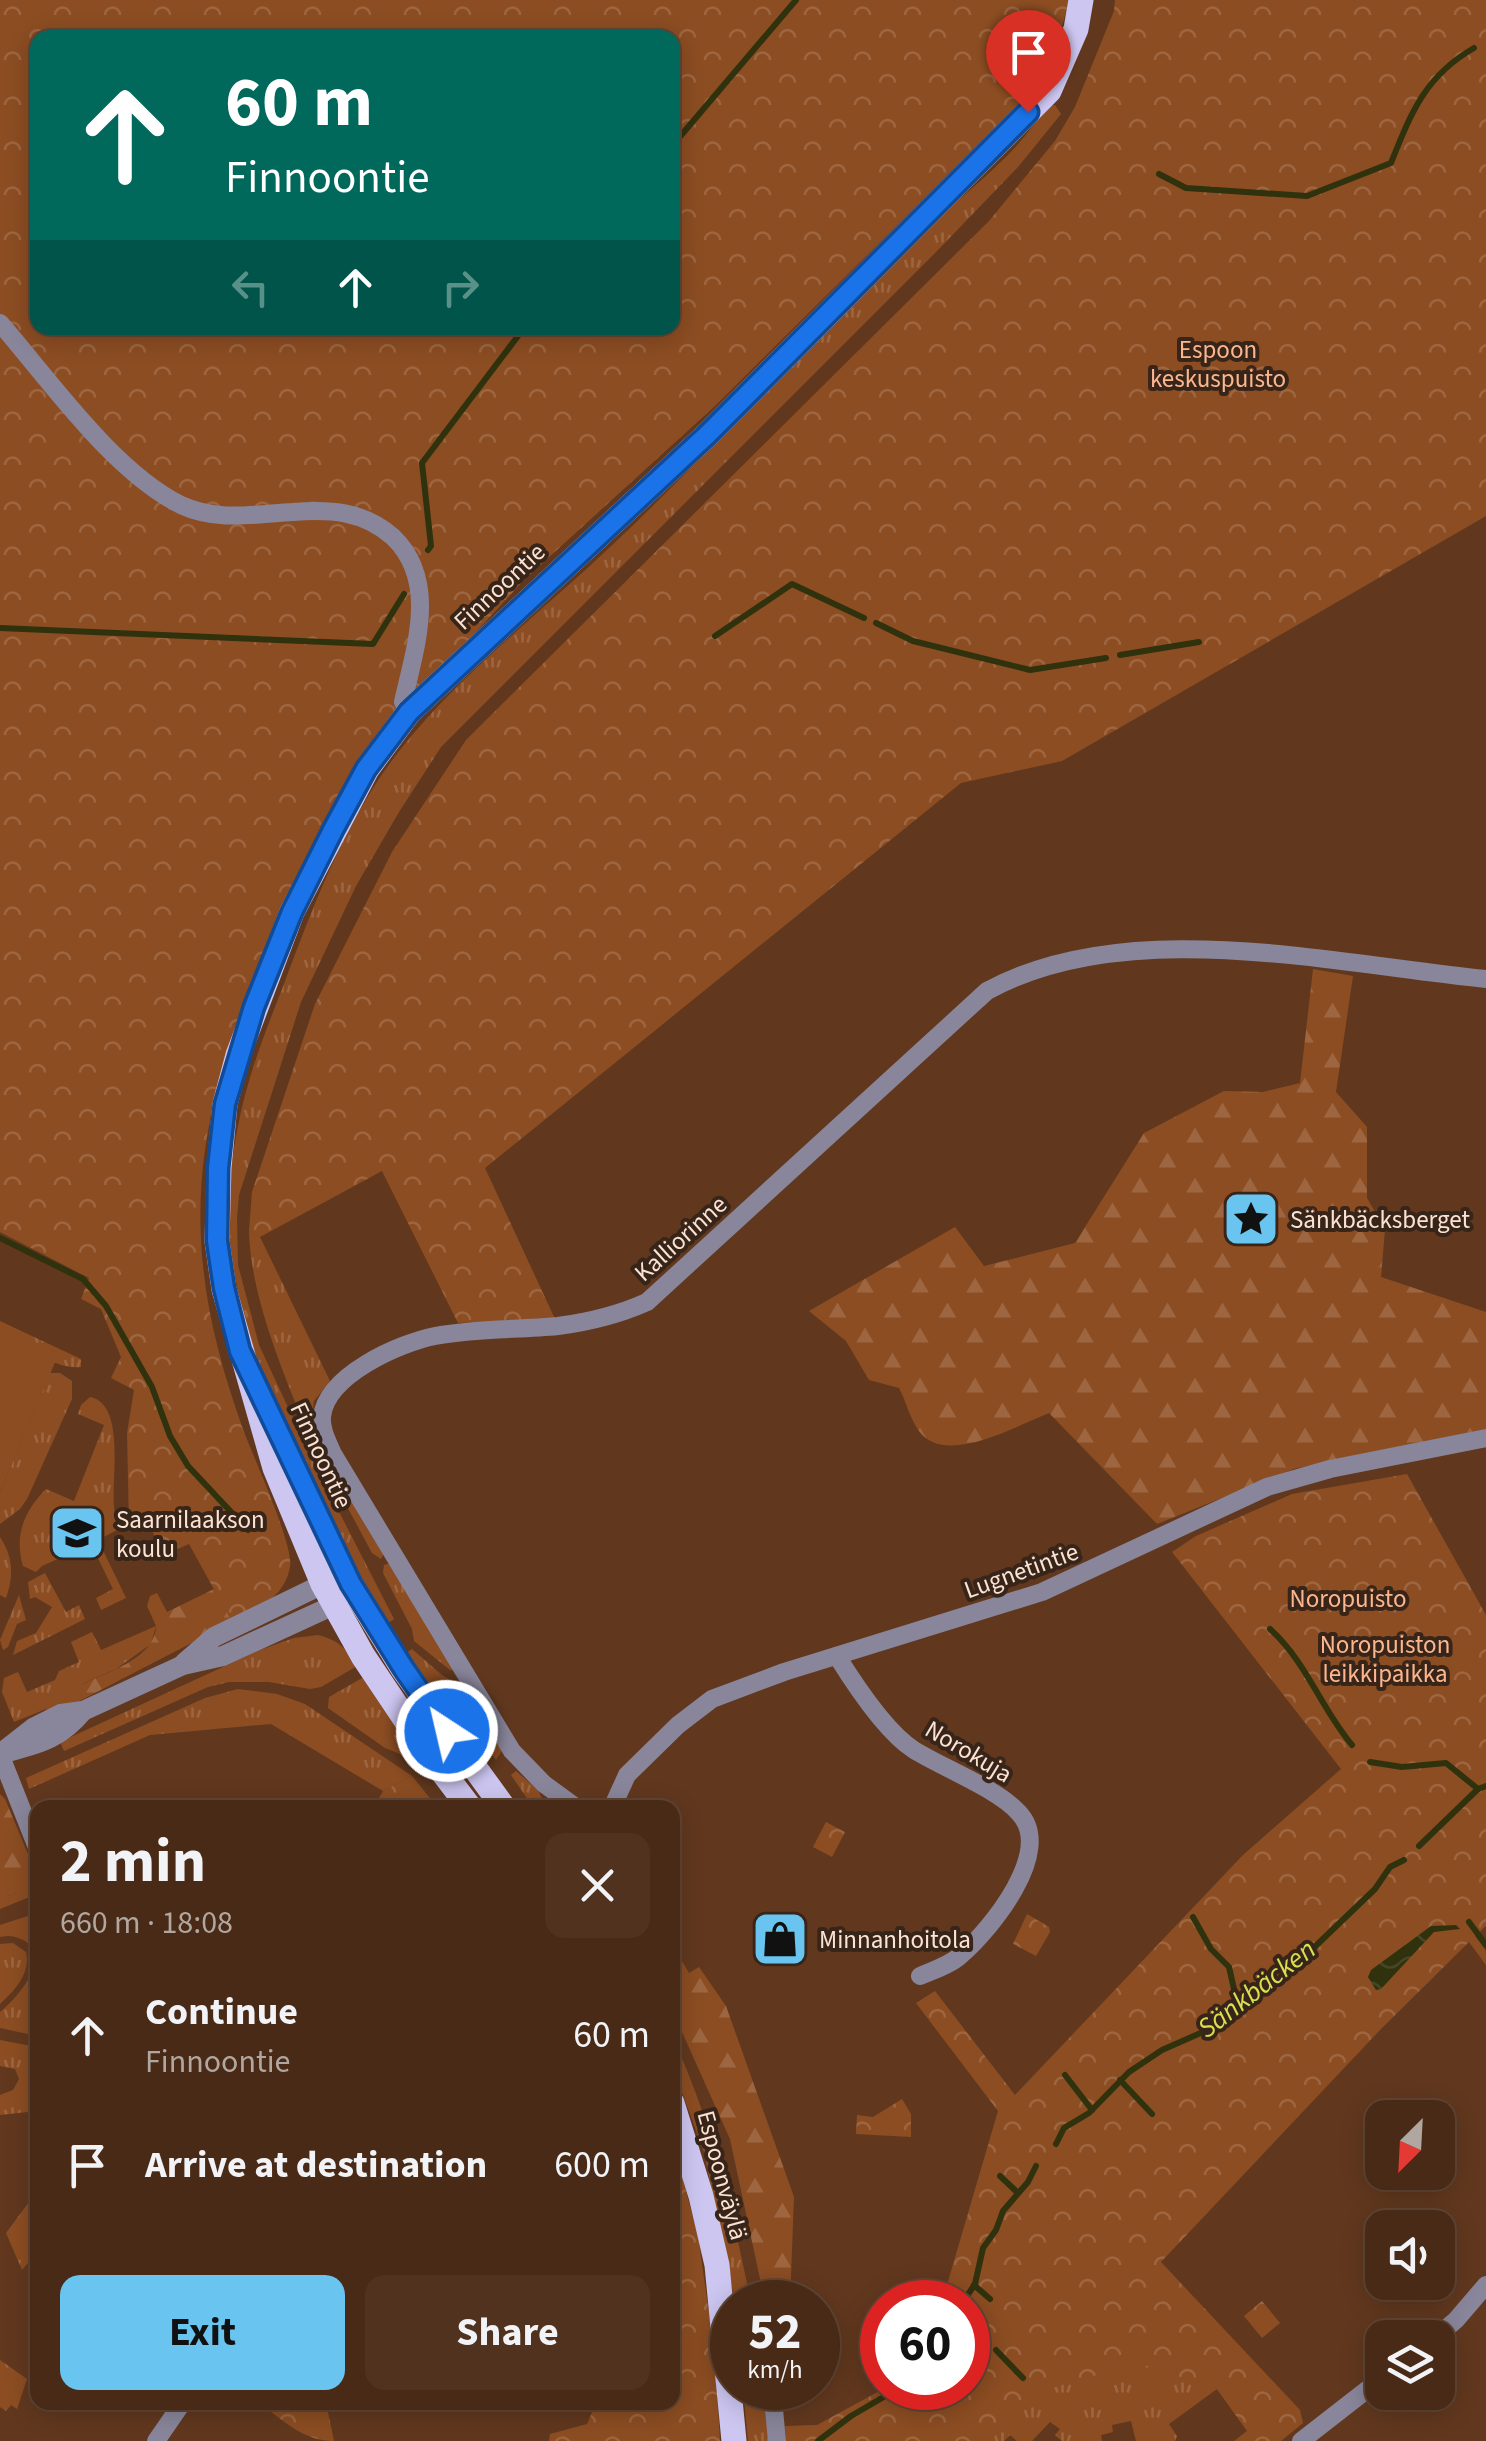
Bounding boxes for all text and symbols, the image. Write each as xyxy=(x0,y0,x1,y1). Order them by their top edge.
pin xyxy=(986,10,1071,113)
icon: arrive xyxy=(1001,25,1056,80)
text: 60 m xyxy=(225,53,373,153)
icon: ahead xyxy=(60,70,190,200)
text: Finnoontie xyxy=(225,146,430,210)
icon: left xyxy=(223,260,278,315)
icon: ahead xyxy=(328,260,383,315)
icon: right xyxy=(433,260,488,315)
park label: Espoon keskuspuisto xyxy=(1150,332,1286,397)
street label: Finnoontie xyxy=(446,535,554,639)
street label: Kalliorinne xyxy=(626,1187,735,1290)
place icon: Sänkbäcksberget xyxy=(1221,1189,1281,1249)
place label: Sänkbäcksberget xyxy=(1290,1202,1470,1238)
street label: Finnoontie xyxy=(281,1396,361,1515)
place label: Saarnilaakson koulu xyxy=(116,1502,265,1567)
school or university icon: Saarnilaakson koulu xyxy=(47,1503,107,1563)
street label: Lugnetintie xyxy=(959,1534,1084,1608)
park label: Noropuisto xyxy=(1290,1581,1406,1617)
park label: Noropuiston leikkipaikka xyxy=(1320,1627,1450,1692)
position arrow xyxy=(395,1679,499,1783)
street label: Norokuja xyxy=(918,1712,1019,1792)
text: 2 min xyxy=(60,1820,206,1905)
button: close xyxy=(545,1833,650,1938)
text: 660 m · 18:08 xyxy=(60,1900,233,1946)
shop icon: Minnanhoitola xyxy=(750,1909,810,1969)
place label: Minnanhoitola xyxy=(819,1922,971,1958)
water label: Sänkbäcken xyxy=(1189,1930,1324,2048)
text: Continue xyxy=(145,1985,298,2039)
icon: ahead xyxy=(60,2008,115,2063)
text: 60 m xyxy=(573,2008,650,2062)
text: Finnoontie xyxy=(145,2039,290,2085)
north arrow xyxy=(1365,2100,1455,2190)
map controls xyxy=(1365,2100,1455,2410)
street label: Espoonväylä xyxy=(687,2106,757,2244)
icon: arrive xyxy=(60,2138,115,2193)
text: Arrive at destination xyxy=(145,2138,487,2192)
text: 600 m xyxy=(554,2138,650,2192)
button: sound xyxy=(1365,2210,1455,2300)
button: Exit xyxy=(60,2275,345,2390)
button: Share xyxy=(365,2275,650,2390)
speed limit sign: 60 xyxy=(860,2280,990,2410)
text: 52 xyxy=(749,2297,801,2368)
button: layers xyxy=(1365,2320,1455,2410)
text: km/h xyxy=(747,2352,803,2388)

